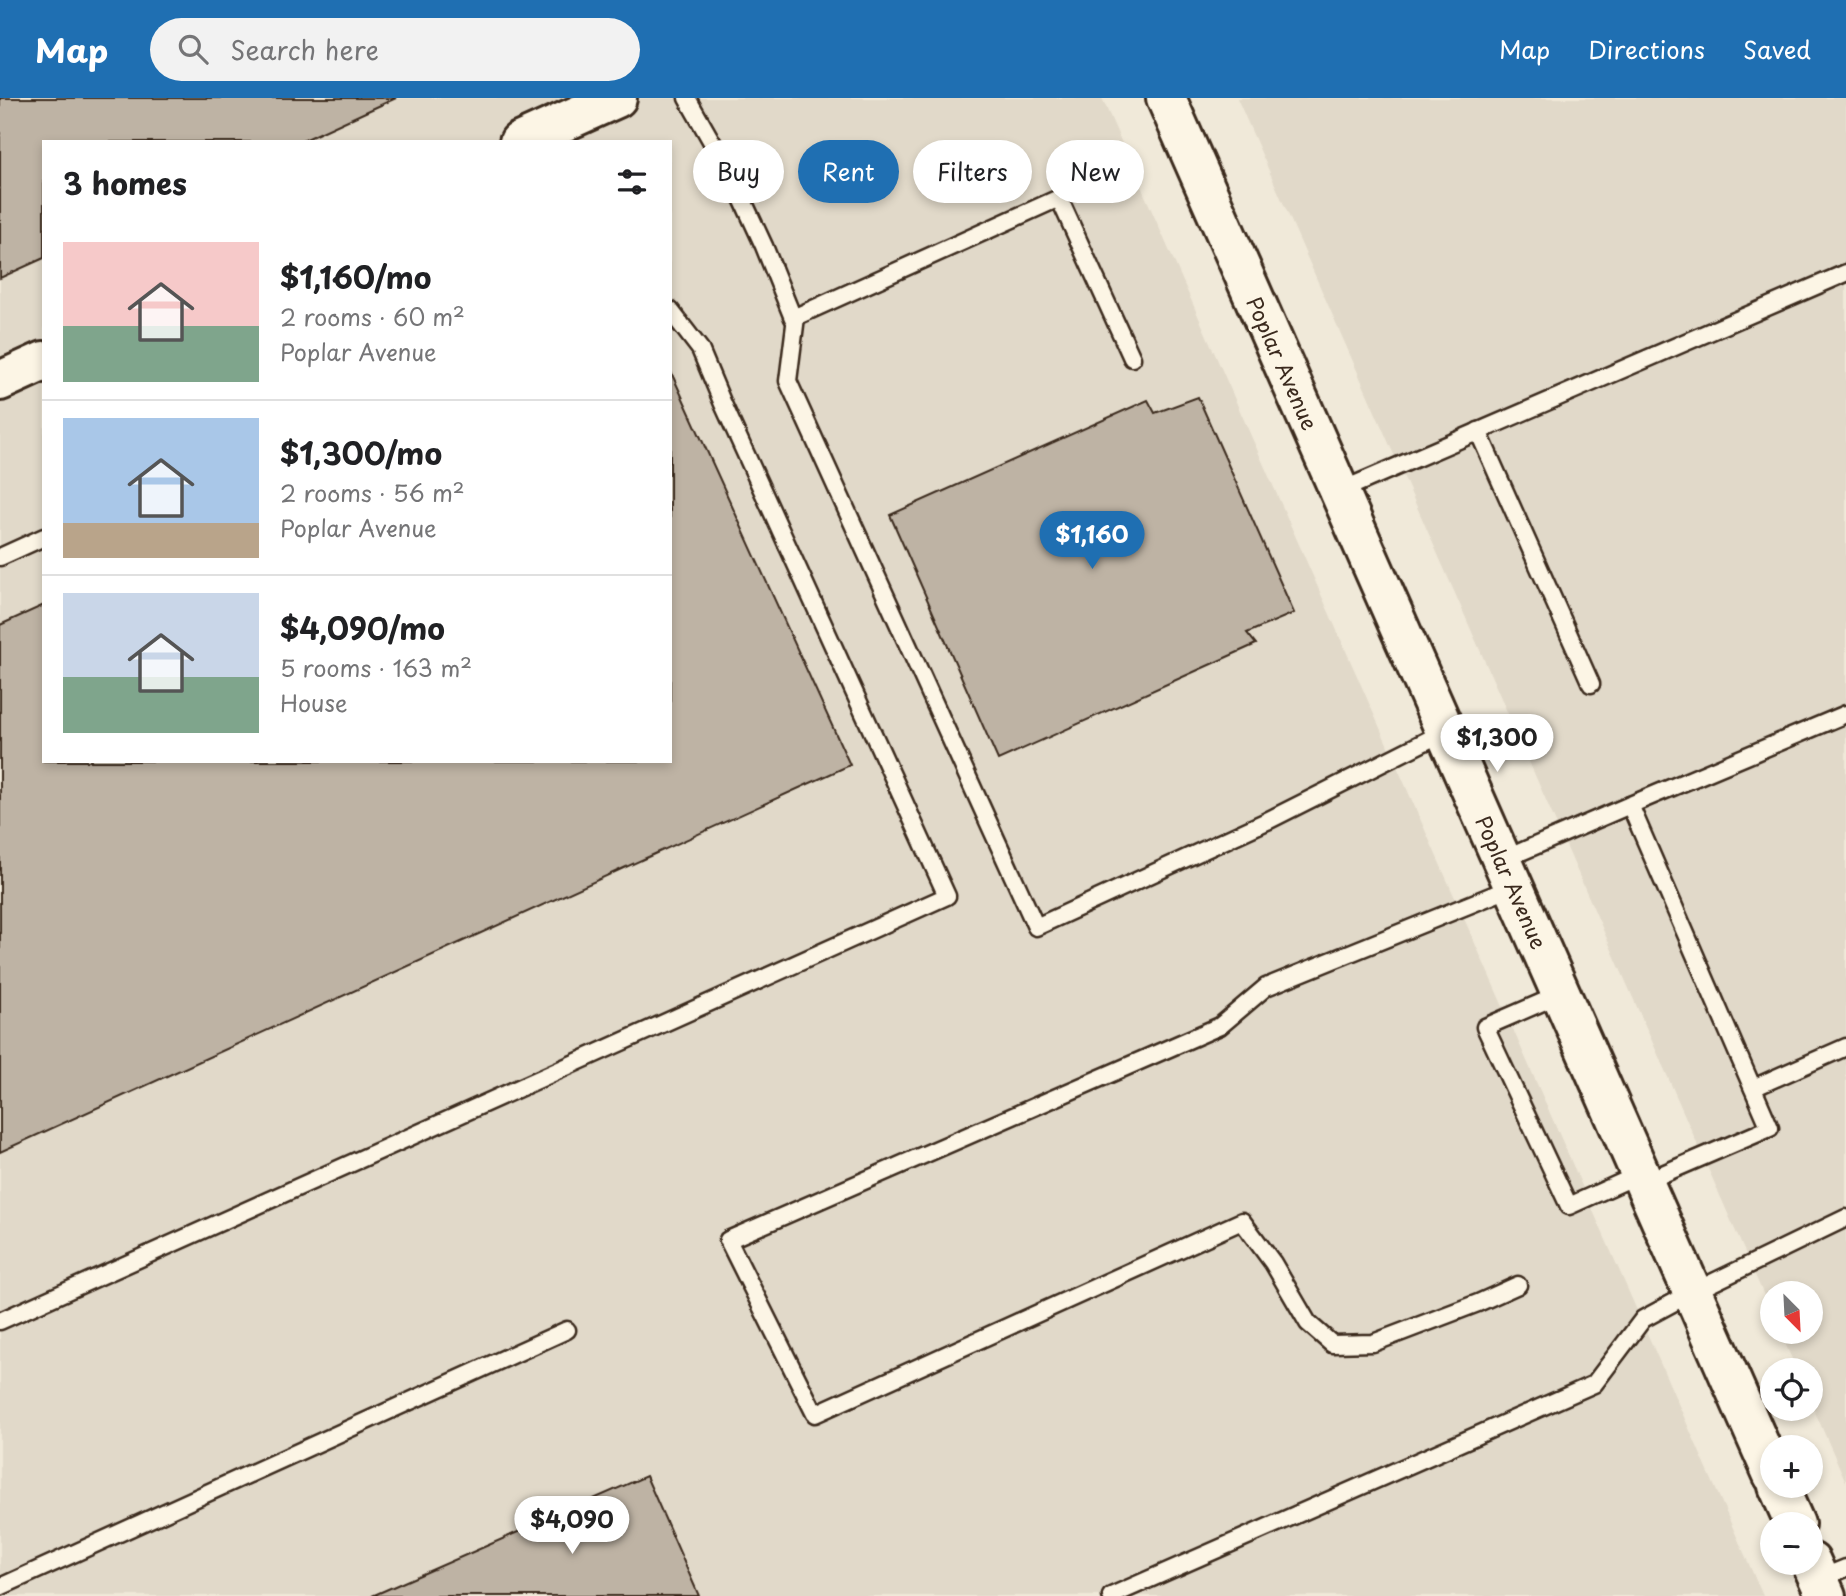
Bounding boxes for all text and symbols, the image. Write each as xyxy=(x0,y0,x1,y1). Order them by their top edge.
search box xyxy=(150,18,640,81)
text: Map xyxy=(35,24,108,74)
icon: search xyxy=(174,30,212,68)
text: Search here xyxy=(230,30,379,69)
text: Map xyxy=(1499,31,1550,67)
text: Directions xyxy=(1588,31,1705,67)
text: Saved xyxy=(1743,31,1811,67)
chip: Buy xyxy=(693,140,784,203)
chip: Rent xyxy=(798,140,899,203)
chip: Filters xyxy=(913,140,1032,203)
chip: New xyxy=(1046,140,1144,203)
text: 3 homes xyxy=(63,160,187,205)
icon: filters xyxy=(613,163,651,201)
text: $1,160/mo xyxy=(280,254,431,299)
icon: home xyxy=(119,270,203,354)
street label: Poplar Avenue xyxy=(1239,291,1327,435)
text: 2 rooms · 60 m² xyxy=(280,299,465,334)
text: Poplar Avenue xyxy=(280,334,437,369)
text: $1,300/mo xyxy=(280,430,442,475)
icon: home xyxy=(119,446,203,530)
text: 2 rooms · 56 m² xyxy=(280,475,465,510)
text: Poplar Avenue xyxy=(280,510,437,545)
pin: $1,160 xyxy=(1035,512,1149,571)
text: $1,160 xyxy=(1056,516,1128,551)
text: $4,090/mo xyxy=(280,605,445,650)
icon: home xyxy=(119,621,203,705)
text: 5 rooms · 163 m² xyxy=(280,650,472,685)
text: House xyxy=(280,685,347,720)
pin: $1,300 xyxy=(1440,714,1554,774)
text: $1,300 xyxy=(1456,719,1538,754)
street label: Poplar Avenue xyxy=(1468,810,1556,954)
north arrow xyxy=(1760,1281,1824,1344)
map controls xyxy=(1760,1281,1823,1575)
button: locate xyxy=(1760,1358,1823,1421)
button: + xyxy=(1760,1435,1823,1498)
pin: $4,090 xyxy=(515,1496,629,1556)
text: $4,090 xyxy=(530,1501,614,1536)
button: − xyxy=(1760,1512,1823,1575)

